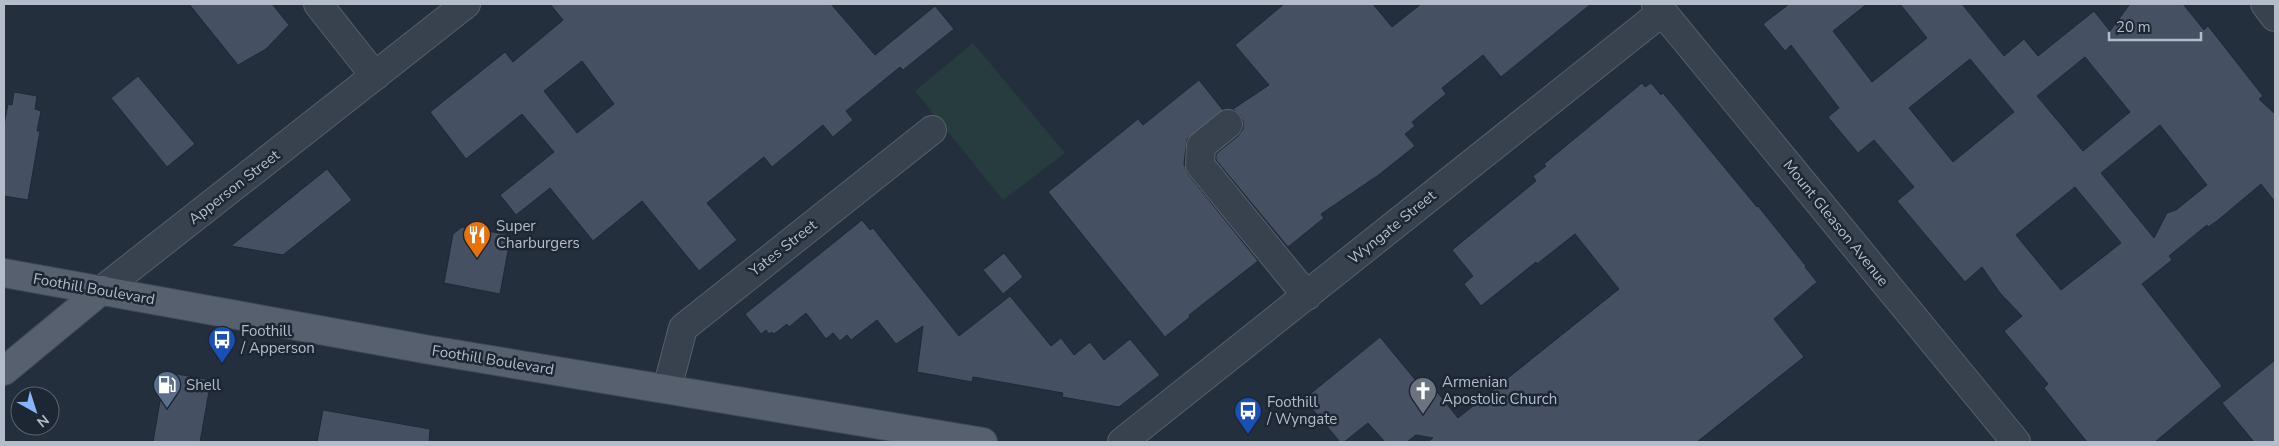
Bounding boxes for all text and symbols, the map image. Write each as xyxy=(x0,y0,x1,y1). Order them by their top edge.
scale bar xyxy=(2109,10,2202,42)
text: 20 m xyxy=(2116,17,2151,37)
street label: Apperson Street xyxy=(184,145,284,229)
street label: Mount Gleason Avenue xyxy=(1779,156,1893,290)
street label: Wyngate Street xyxy=(1344,185,1440,268)
street label: Yates Street xyxy=(744,215,822,281)
place label: Super Charburgers xyxy=(496,216,580,253)
restaurant icon: Super Charburgers xyxy=(462,220,492,259)
street label: Foothill Boulevard xyxy=(32,268,156,310)
place label: Foothill / Apperson xyxy=(240,321,315,358)
bus stop icon: Foothill / Apperson xyxy=(207,325,237,364)
street label: Foothill Boulevard xyxy=(431,340,555,380)
fuel station icon: Shell xyxy=(152,370,182,409)
place label: Armenian Apostolic Church xyxy=(1442,372,1557,409)
place label: Shell xyxy=(186,375,221,395)
church icon: Armenian Apostolic Church xyxy=(1408,376,1438,415)
north arrow xyxy=(10,386,60,436)
place label: Foothill / Wyngate xyxy=(1266,392,1337,429)
bus stop icon: Foothill / Wyngate xyxy=(1233,396,1263,435)
text: N xyxy=(33,410,53,431)

